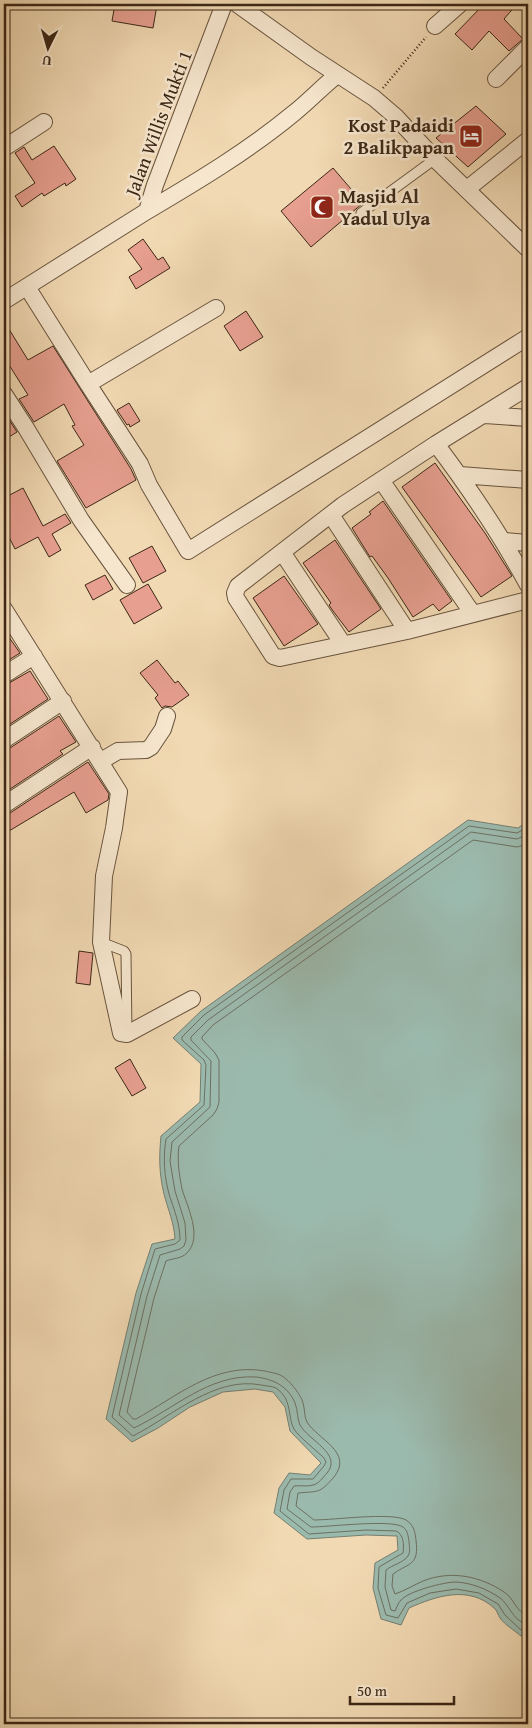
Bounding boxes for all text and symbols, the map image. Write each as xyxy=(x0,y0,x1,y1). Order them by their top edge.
north arrow xyxy=(22,22,72,72)
street label: Jalan Willis Mukti 1 xyxy=(117,46,199,202)
text: U xyxy=(41,51,52,71)
place label: Kost Padaidi 2 Balikpapan xyxy=(344,111,455,161)
hotel icon: Kost Padaidi 2 Balikpapan xyxy=(458,123,484,149)
place label: Masjid Al Yadul Ulya xyxy=(340,182,430,232)
mosque icon: Masjid Al Yadul Ulya xyxy=(309,194,335,220)
scale bar xyxy=(350,1673,453,1705)
text: 50 m xyxy=(357,1680,388,1701)

